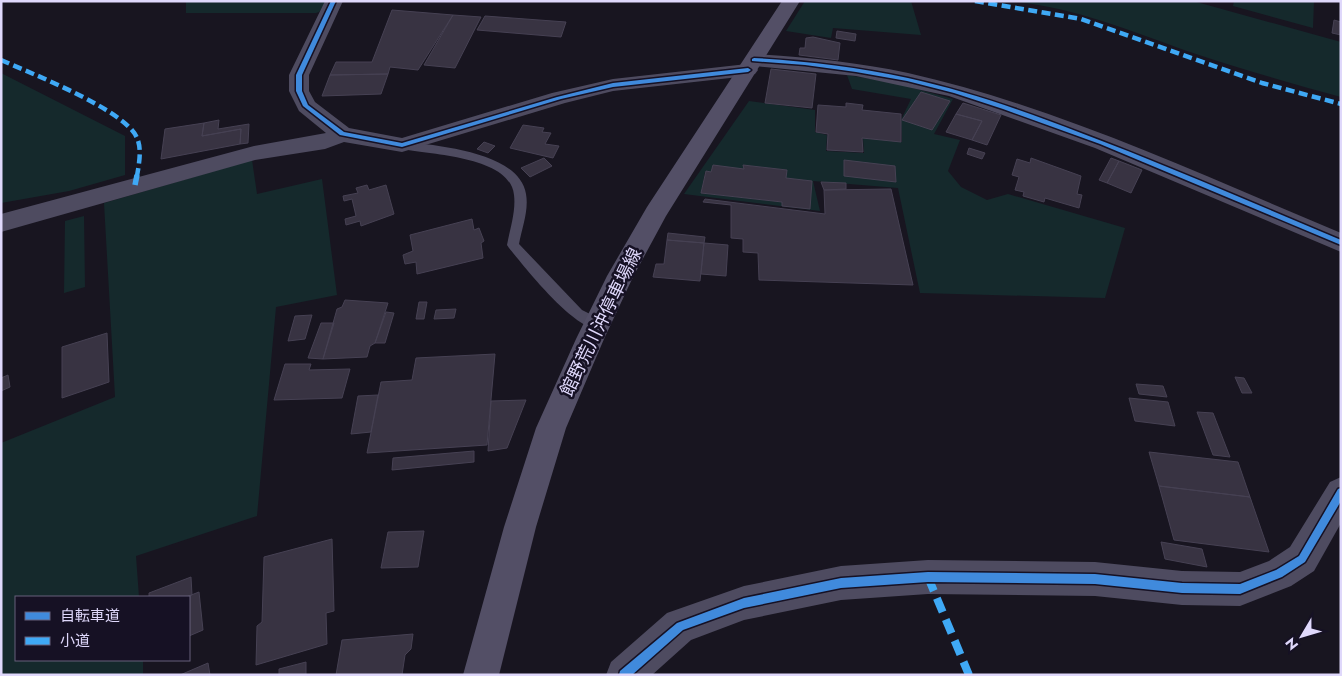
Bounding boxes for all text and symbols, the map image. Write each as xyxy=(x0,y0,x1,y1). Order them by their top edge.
street label: 館野荒川沖停車場線 xyxy=(554,243,648,401)
legend xyxy=(15,596,190,661)
text: 自転車道 xyxy=(60,605,120,627)
north arrow xyxy=(1277,611,1327,661)
text: 小道 xyxy=(60,630,90,652)
text: N xyxy=(1280,633,1303,655)

